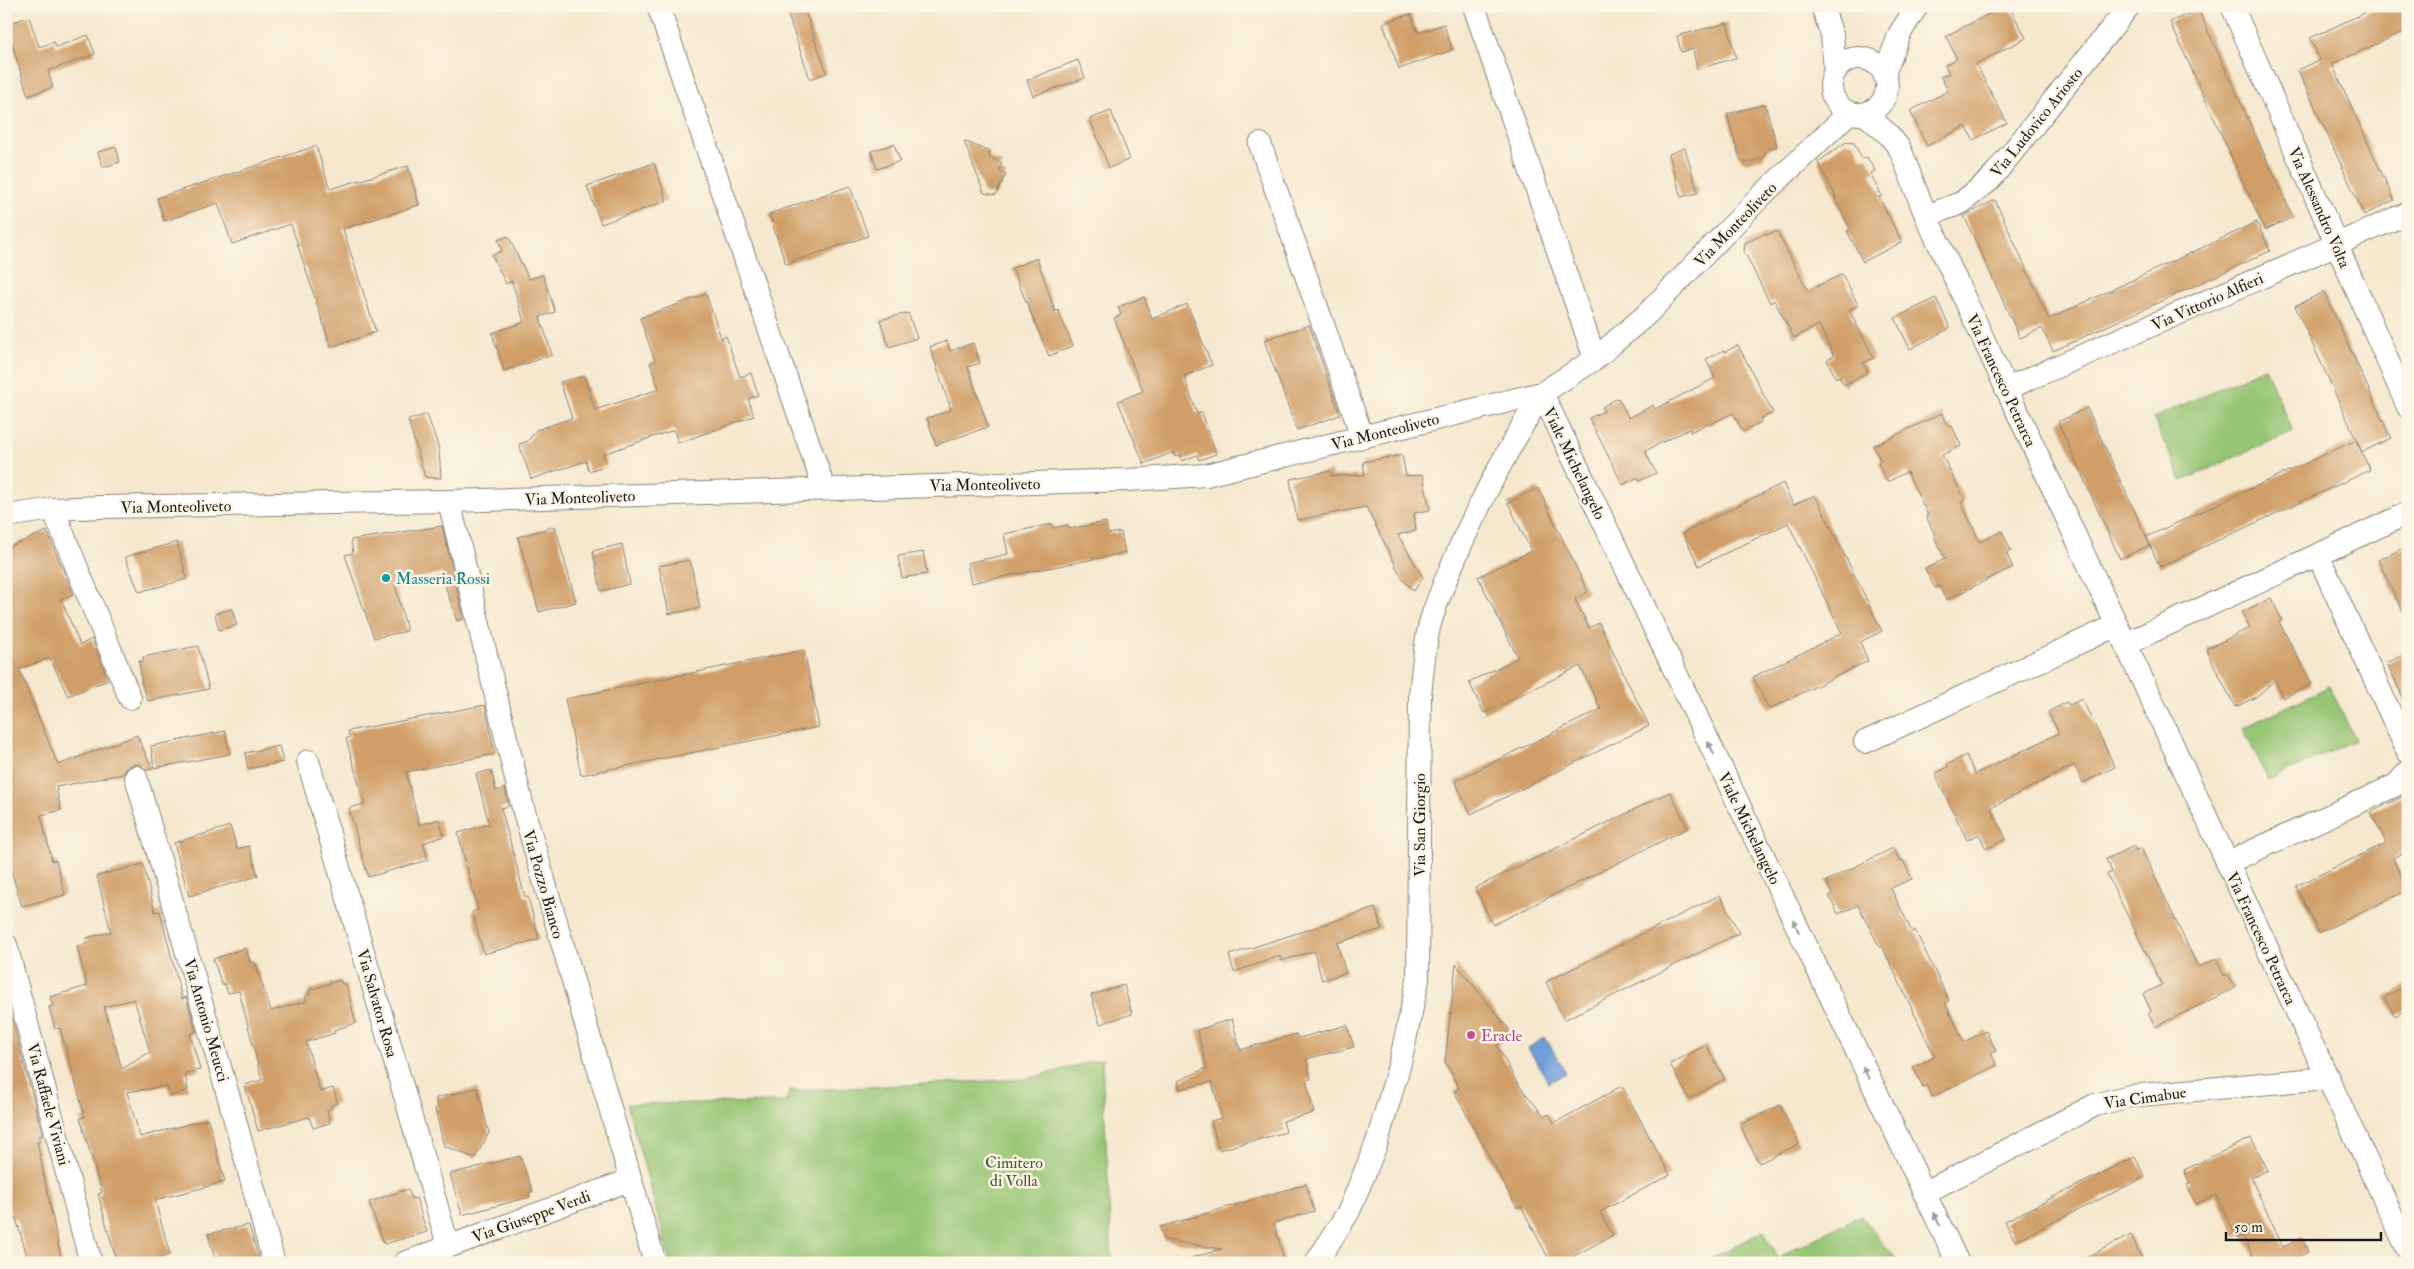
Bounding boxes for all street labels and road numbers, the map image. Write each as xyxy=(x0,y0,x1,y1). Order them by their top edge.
street label: Via Ludovico Ariosto xyxy=(1986,63,2087,182)
street label: Via Alessandro Volta xyxy=(2283,144,2355,271)
street label: Via Monteoliveto xyxy=(1690,178,1782,271)
street label: Via Vittorio Alfieri xyxy=(2148,268,2266,335)
street label: Via Francesco Petrarca xyxy=(1962,311,2041,450)
street label: Viale Michelangelo xyxy=(1538,404,1610,523)
street label: Via Monteoliveto xyxy=(1329,409,1442,455)
street label: Via Monteoliveto xyxy=(930,474,1041,496)
street label: Via Monteoliveto xyxy=(524,486,636,510)
street label: Via Monteoliveto xyxy=(121,496,232,518)
street label: Viale Michelangelo xyxy=(1713,769,1785,888)
street label: Via San Giorgio xyxy=(1410,773,1430,877)
street label: Via Pozzo Bianco xyxy=(518,828,568,941)
street label: Via Francesco Petrarca xyxy=(2222,869,2301,1008)
street label: Via Salvator Rosa xyxy=(352,947,402,1060)
street label: Via Antonio Meucci xyxy=(179,956,233,1084)
street label: Via Raffaele Viviani xyxy=(22,1041,74,1168)
street label: Via Cimabue xyxy=(2103,1082,2188,1114)
street label: Via Giuseppe Verdi xyxy=(469,1186,594,1249)

